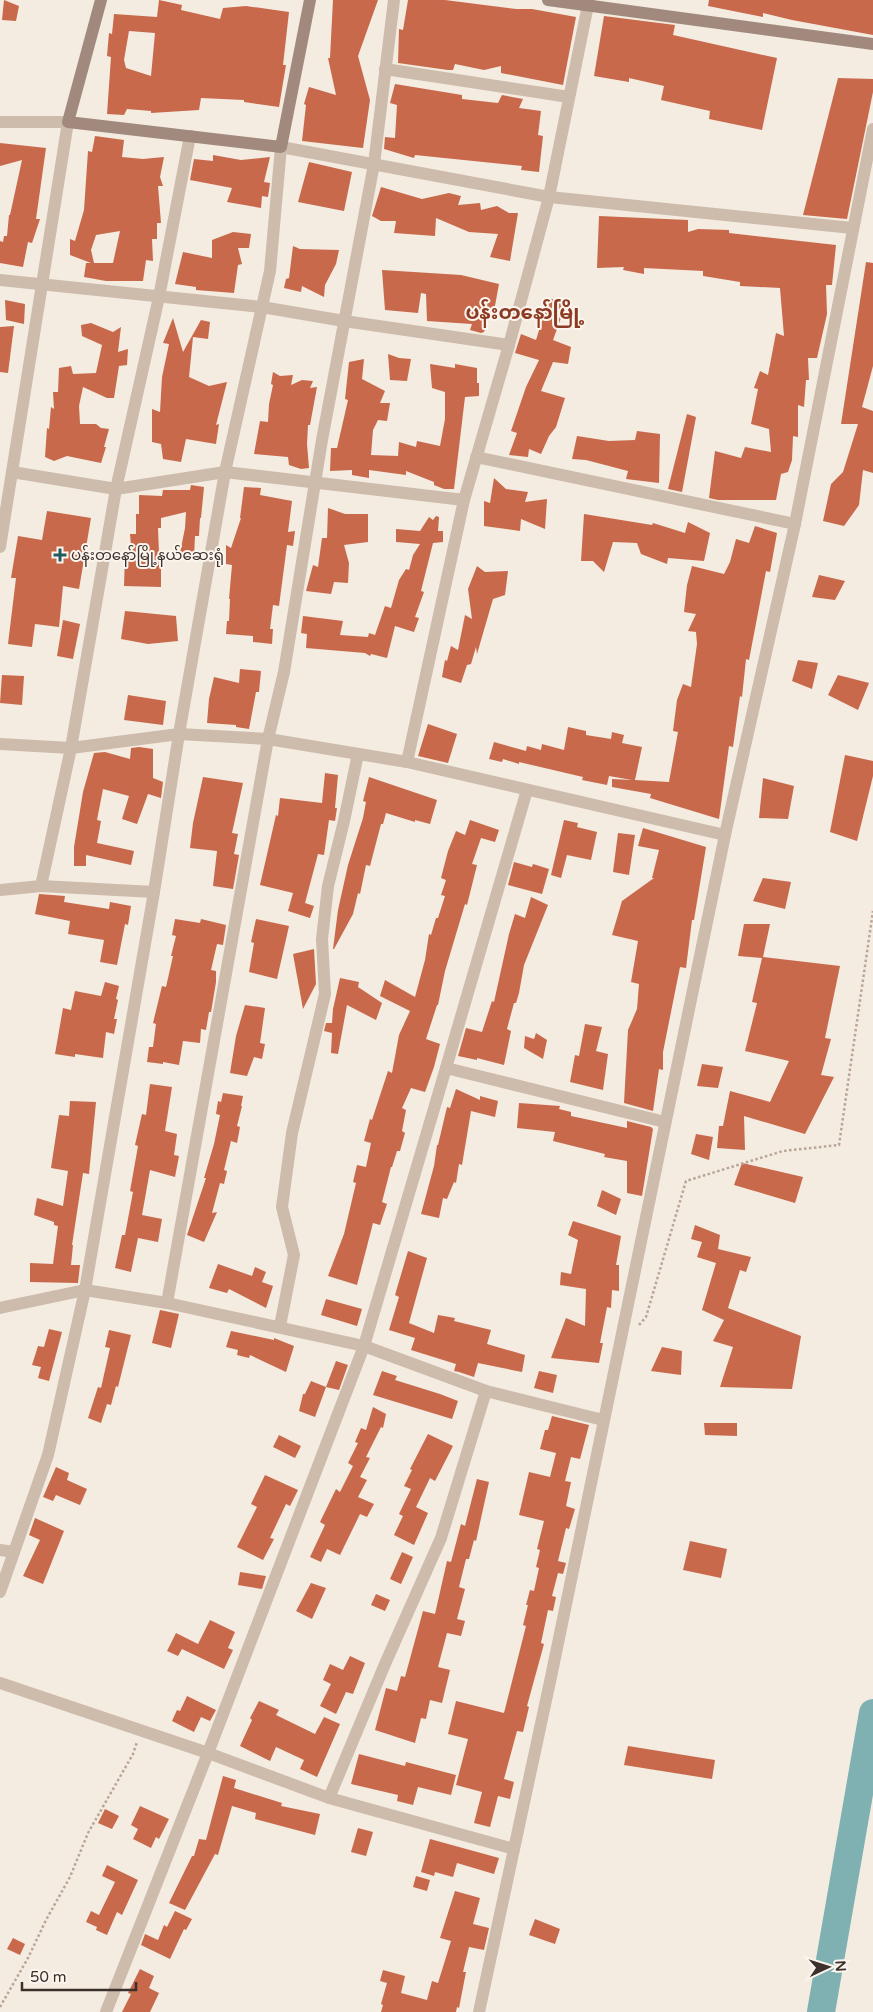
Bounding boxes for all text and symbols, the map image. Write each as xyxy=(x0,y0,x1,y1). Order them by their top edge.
district label: ပန်းတနော်မြို့ xyxy=(466,299,584,328)
place label: ပန်းတနော်မြို့နယ်ဆေးရုံ xyxy=(71,545,224,567)
marker: ပန်းတနော်မြို့နယ်ဆေးရုံ xyxy=(53,548,67,562)
north arrow xyxy=(803,1942,853,1992)
scale bar xyxy=(22,1960,136,1992)
text: N xyxy=(832,1960,849,1972)
text: 50 m xyxy=(30,1968,67,1986)

